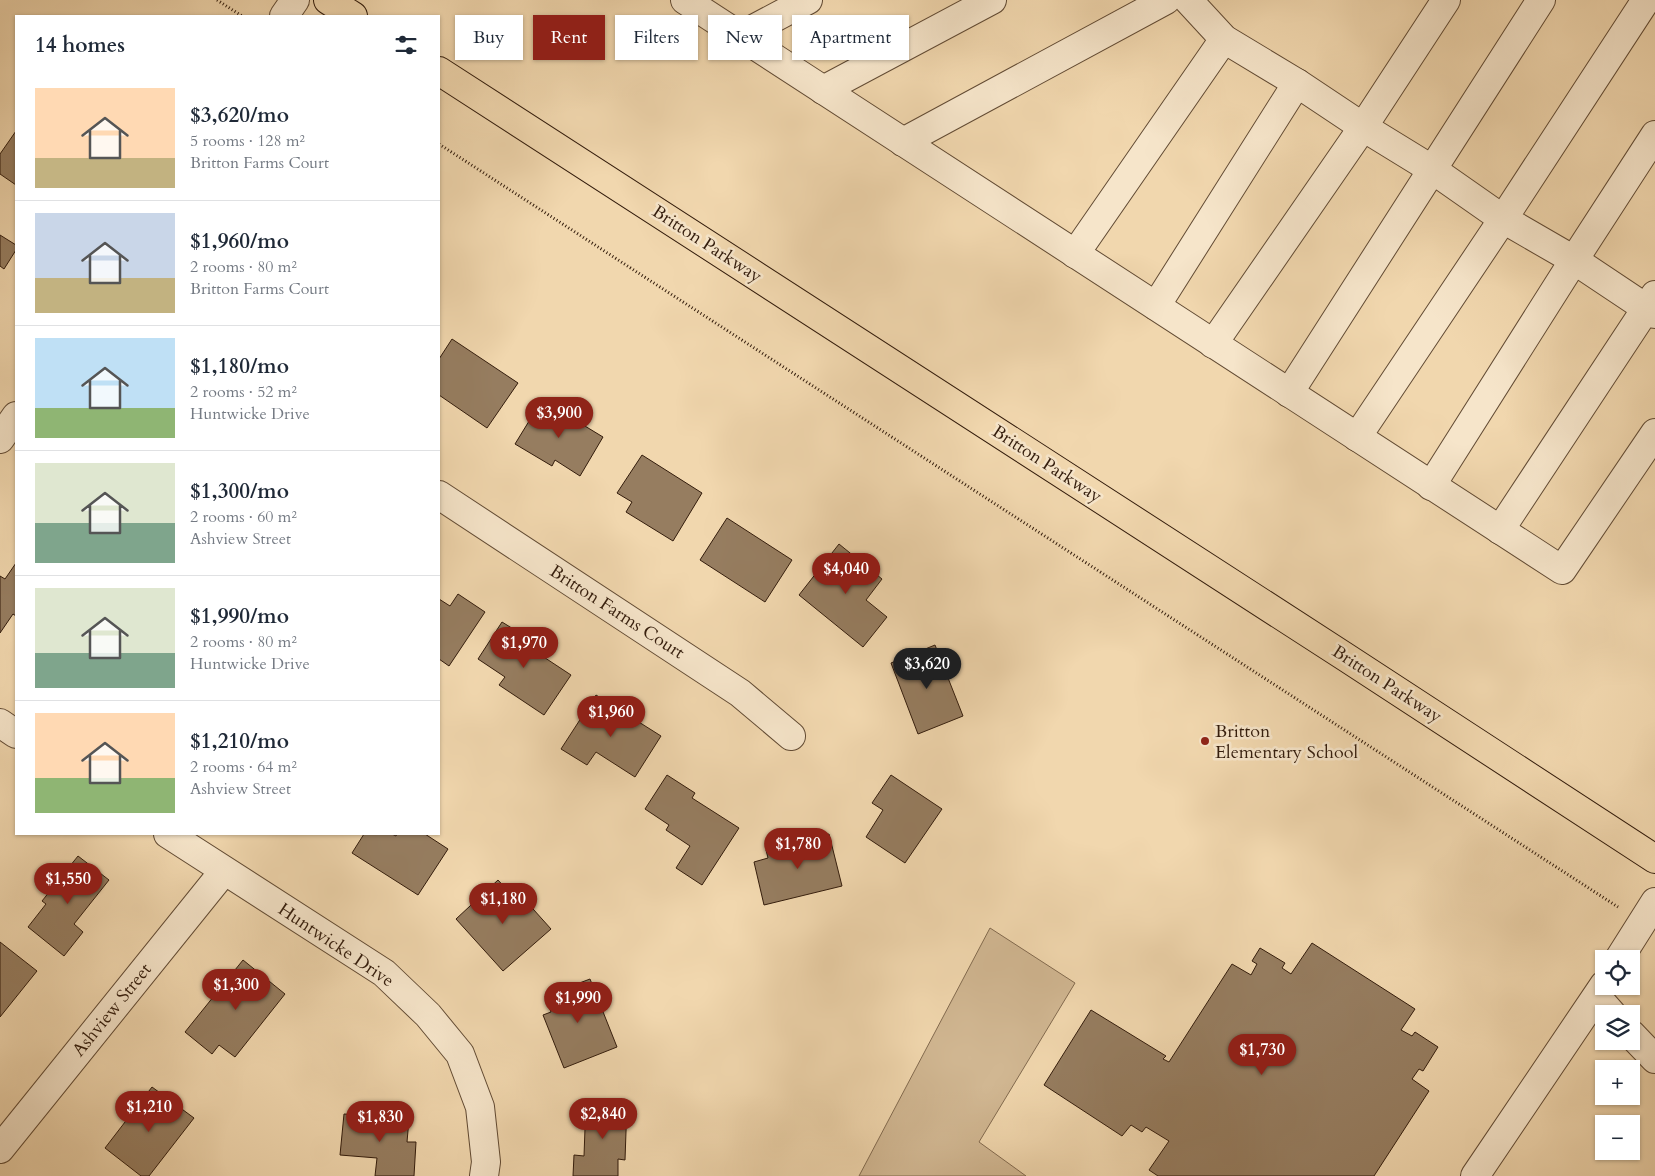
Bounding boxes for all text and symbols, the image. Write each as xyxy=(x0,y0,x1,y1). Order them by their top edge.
chip: Buy xyxy=(455,15,523,60)
chip: Rent xyxy=(533,15,605,60)
chip: Filters xyxy=(615,15,698,60)
chip: New xyxy=(708,15,782,60)
chip: Apartment xyxy=(792,15,909,60)
text: 14 homes xyxy=(35,31,125,60)
icon: filters xyxy=(392,31,420,59)
text: $3,620/mo xyxy=(190,101,289,130)
icon: home xyxy=(75,108,135,168)
text: 5 rooms · 128 m² xyxy=(190,130,305,152)
text: Britton Farms Court xyxy=(190,152,329,174)
street label: Britton Parkway xyxy=(647,199,767,289)
text: $1,960/mo xyxy=(190,227,289,256)
icon: home xyxy=(75,233,135,293)
text: 2 rooms · 80 m² xyxy=(190,256,297,278)
text: Britton Farms Court xyxy=(190,278,329,300)
text: $1,180/mo xyxy=(190,352,289,381)
icon: home xyxy=(75,358,135,418)
text: 2 rooms · 52 m² xyxy=(190,381,297,403)
pin: $3,900 xyxy=(518,396,600,439)
text: $3,900 xyxy=(536,402,582,424)
text: Huntwicke Drive xyxy=(190,403,310,425)
street label: Britton Parkway xyxy=(987,419,1107,509)
text: $1,300/mo xyxy=(190,477,289,506)
icon: home xyxy=(75,483,135,543)
text: 2 rooms · 60 m² xyxy=(190,506,297,528)
text: Ashview Street xyxy=(190,528,291,550)
pin: $4,040 xyxy=(805,552,887,595)
text: $4,040 xyxy=(823,558,869,580)
street label: Britton Farms Court xyxy=(545,559,690,665)
text: $1,990/mo xyxy=(190,602,289,631)
icon: home xyxy=(75,608,135,668)
pin: $1,970 xyxy=(483,626,565,669)
text: 2 rooms · 80 m² xyxy=(190,631,297,653)
text: $1,970 xyxy=(501,632,547,654)
street label: Britton Parkway xyxy=(1327,639,1447,729)
pin: $3,620 xyxy=(886,648,968,690)
text: Huntwicke Drive xyxy=(190,653,310,675)
text: $3,620 xyxy=(904,653,950,675)
pin: $1,960 xyxy=(570,696,652,738)
text: $1,960 xyxy=(588,701,634,723)
place label: Britton Elementary School xyxy=(1215,719,1358,765)
text: $1,210/mo xyxy=(190,727,289,756)
icon: home xyxy=(75,733,135,793)
marker: Britton Elementary School xyxy=(1199,735,1211,747)
text: 2 rooms · 64 m² xyxy=(190,756,297,778)
text: Ashview Street xyxy=(190,778,291,800)
pin: $1,780 xyxy=(757,828,839,870)
text: $1,780 xyxy=(775,833,821,855)
pin: $1,550 xyxy=(27,862,109,905)
text: $1,550 xyxy=(45,868,91,890)
pin: $1,180 xyxy=(462,882,544,925)
text: $1,180 xyxy=(480,888,526,910)
street label: Huntwicke Drive xyxy=(273,897,399,993)
map controls xyxy=(1595,950,1640,1160)
button: locate xyxy=(1595,950,1640,995)
street label: Ashview Street xyxy=(67,958,158,1062)
pin: $1,300 xyxy=(195,968,277,1011)
text: $1,300 xyxy=(213,974,259,996)
pin: $1,990 xyxy=(537,982,619,1024)
text: $1,990 xyxy=(555,987,601,1009)
button: layers xyxy=(1595,1005,1640,1050)
pin: $1,730 xyxy=(1221,1034,1303,1076)
text: $1,730 xyxy=(1239,1039,1285,1061)
button: + xyxy=(1595,1060,1640,1105)
pin: $1,210 xyxy=(108,1090,190,1133)
text: $1,210 xyxy=(126,1096,172,1118)
pin: $2,840 xyxy=(562,1098,644,1140)
pin: $1,830 xyxy=(339,1100,421,1143)
text: $2,840 xyxy=(580,1103,626,1125)
text: $1,830 xyxy=(357,1106,403,1128)
button: − xyxy=(1595,1115,1640,1160)

